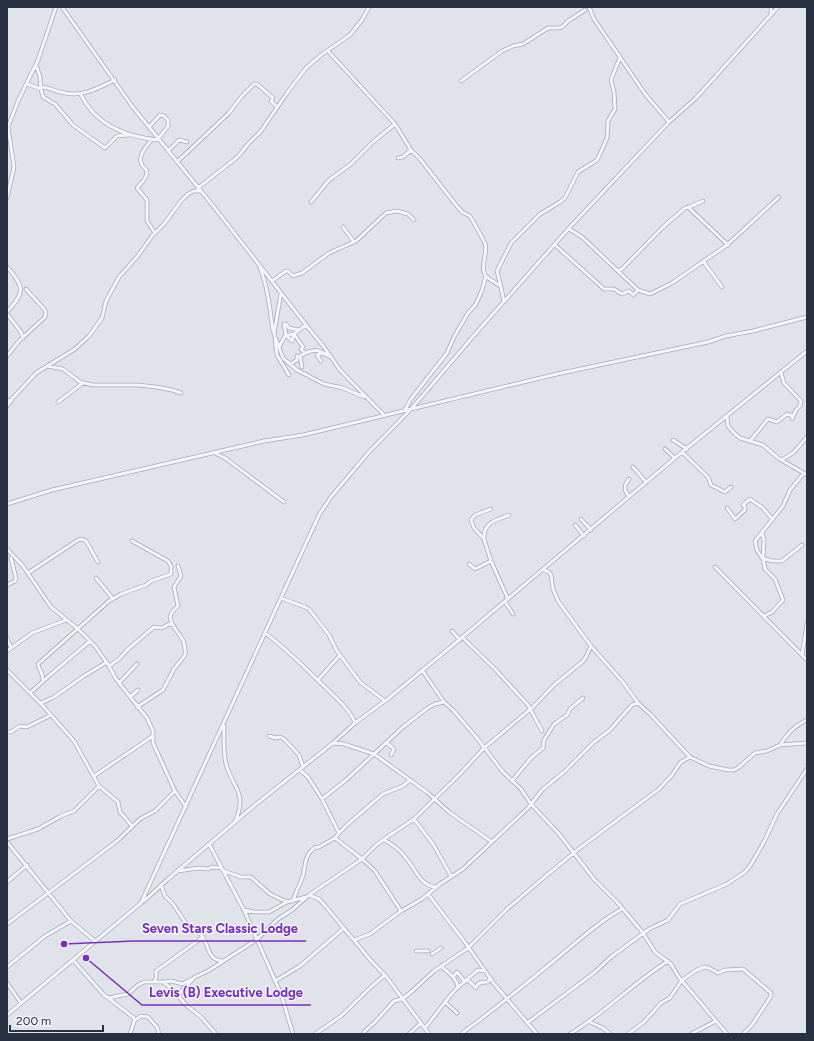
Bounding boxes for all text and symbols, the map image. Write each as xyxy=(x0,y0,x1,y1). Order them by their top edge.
callout: Seven Stars Classic Lodge xyxy=(134,916,306,941)
text: Seven Stars Classic Lodge xyxy=(142,921,298,936)
callout: Levis (B) Executive Lodge xyxy=(142,980,311,1005)
text: Levis (B) Executive Lodge xyxy=(149,985,303,1000)
scale bar xyxy=(10,1007,103,1033)
text: 200 m xyxy=(16,1014,51,1028)

